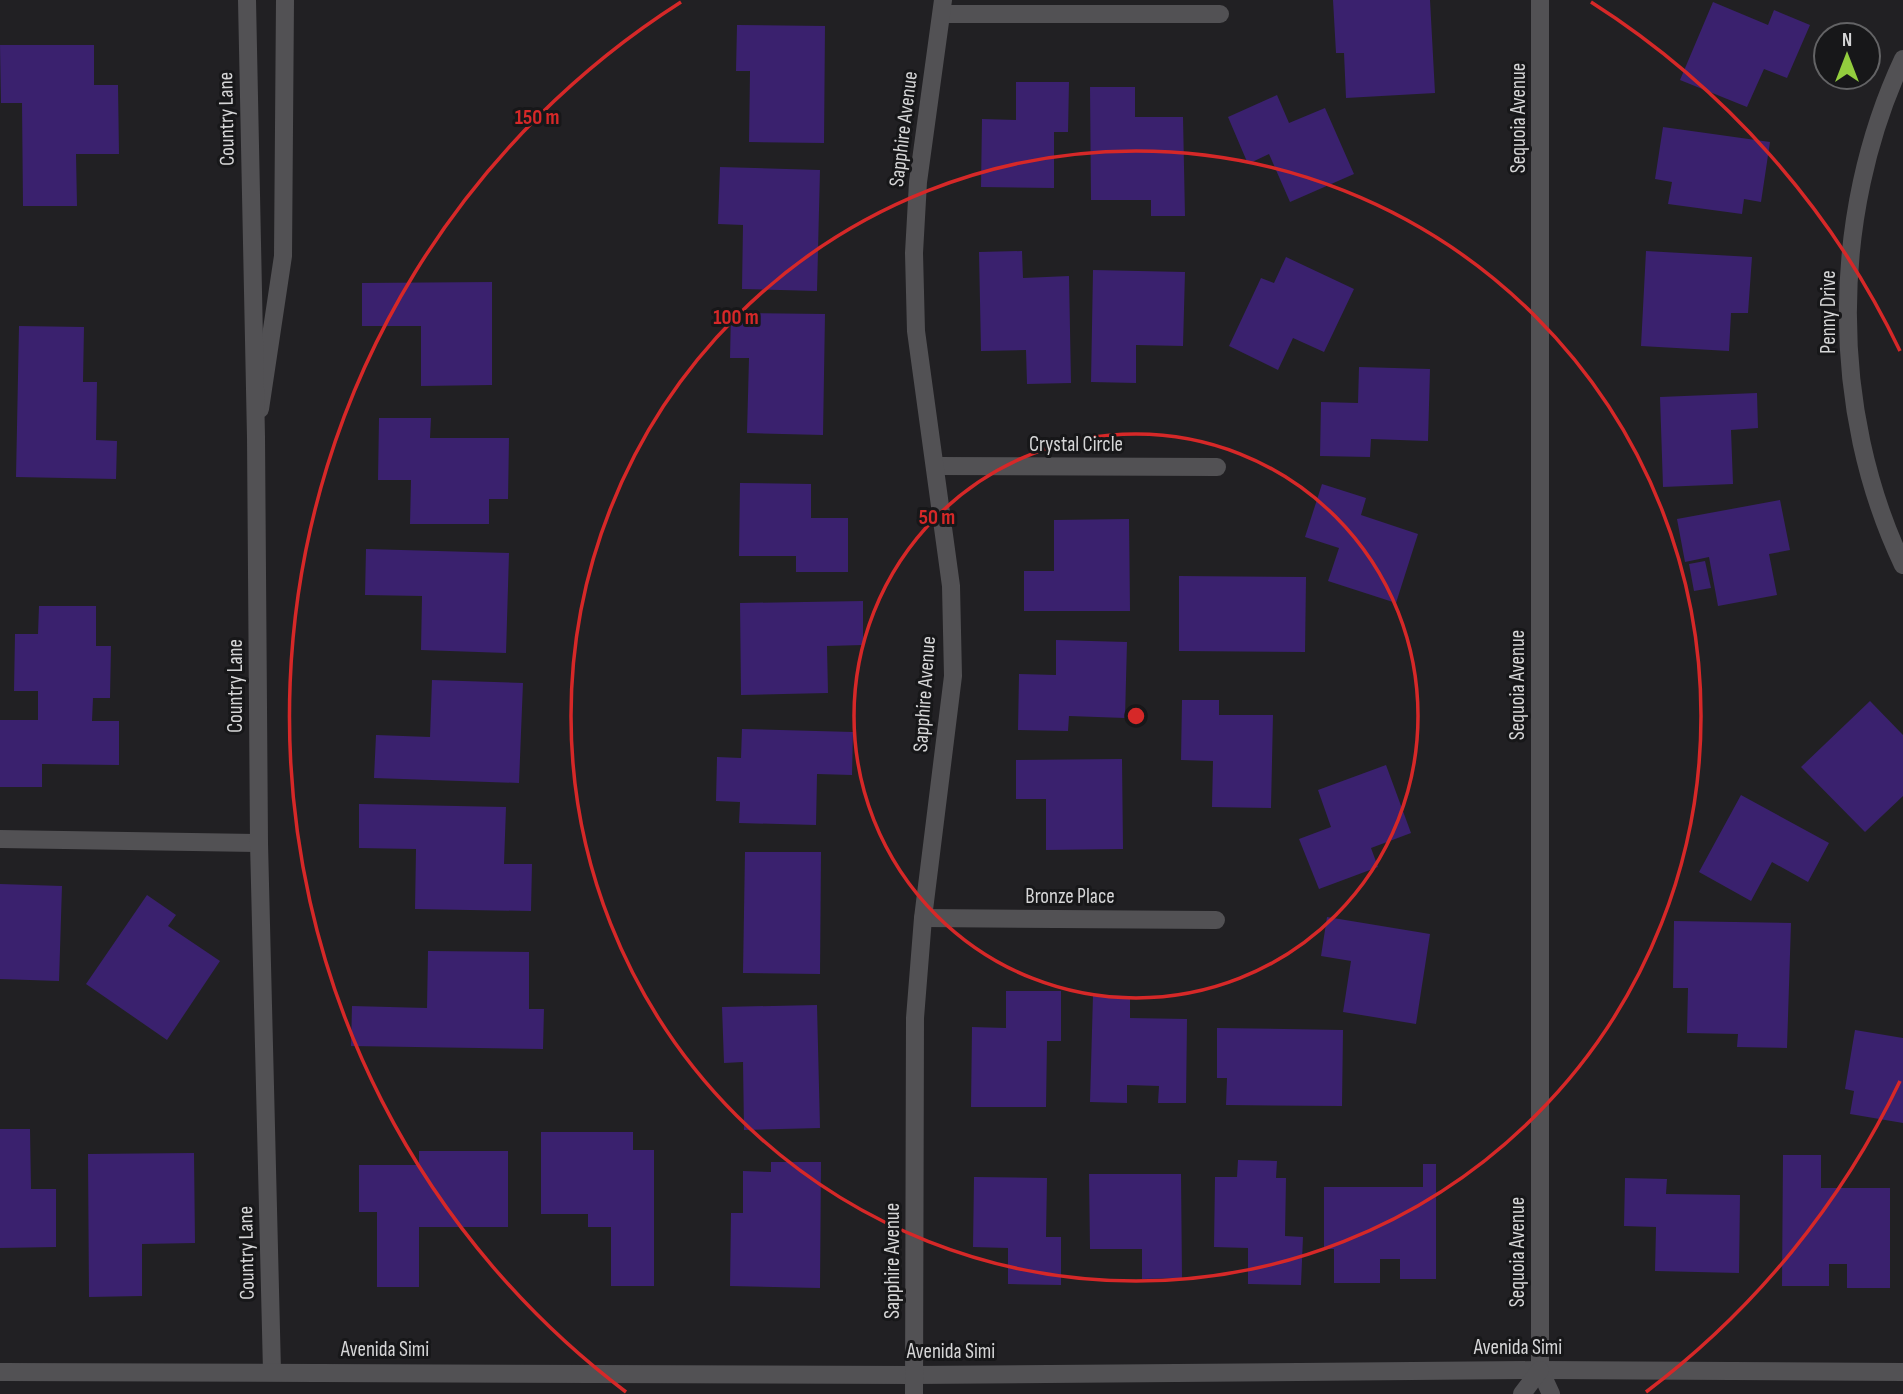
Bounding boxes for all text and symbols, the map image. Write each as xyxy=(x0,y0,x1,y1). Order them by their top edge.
north arrow xyxy=(1812,21,1882,91)
text: N xyxy=(1842,29,1852,52)
street label: Sequoia Avenue xyxy=(1506,63,1531,173)
street label: Sapphire Avenue xyxy=(884,70,923,188)
street label: Country Lane xyxy=(213,72,240,166)
text: 150 m xyxy=(515,105,559,130)
street label: Penny Drive xyxy=(1816,270,1841,354)
text: 100 m xyxy=(713,305,759,330)
street label: Crystal Circle xyxy=(1029,432,1123,457)
text: 50 m xyxy=(919,505,955,530)
street label: Sequoia Avenue xyxy=(1505,630,1530,740)
street label: Sapphire Avenue xyxy=(908,635,941,753)
street label: Country Lane xyxy=(223,639,248,733)
centre of rings xyxy=(1124,704,1148,728)
street label: Bronze Place xyxy=(1025,884,1115,909)
street label: Sequoia Avenue xyxy=(1505,1197,1530,1307)
street label: Sapphire Avenue xyxy=(880,1203,905,1319)
street label: Country Lane xyxy=(233,1206,260,1300)
street label: Avenida Simi xyxy=(1473,1335,1562,1360)
street label: Avenida Simi xyxy=(340,1337,429,1362)
street label: Avenida Simi xyxy=(906,1339,995,1364)

